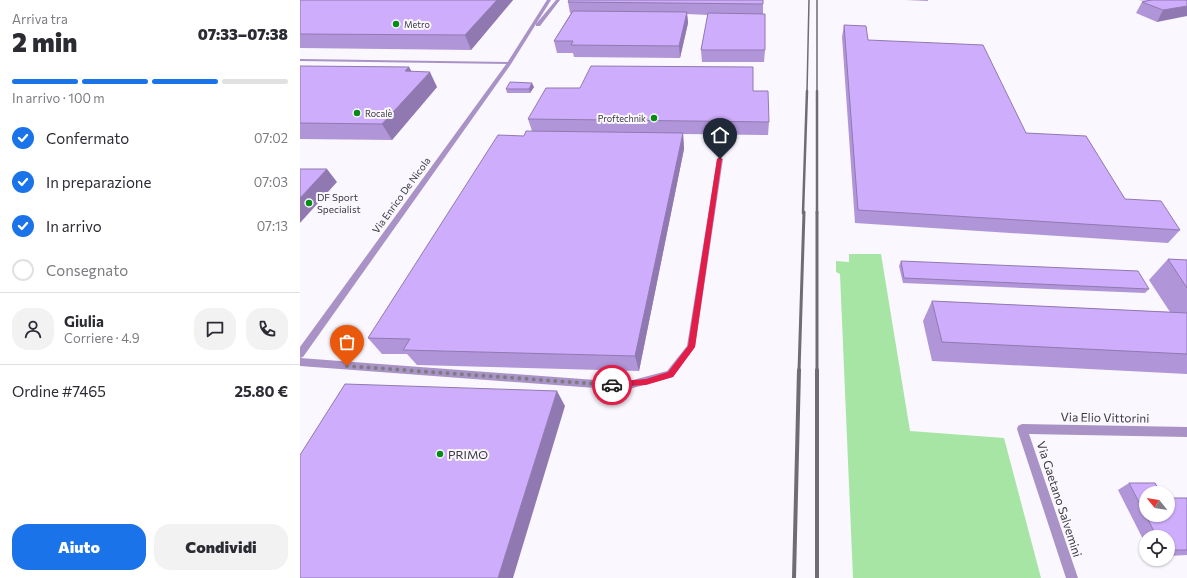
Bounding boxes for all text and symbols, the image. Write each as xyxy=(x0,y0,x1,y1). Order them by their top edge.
text: Arriva tra xyxy=(12,11,68,27)
marker: Metro xyxy=(391,19,401,29)
place label: Metro xyxy=(404,19,430,30)
text: 07:33–07:38 xyxy=(198,25,288,43)
text: 2 min xyxy=(12,26,77,57)
text: In arrivo · 100 m xyxy=(12,90,105,106)
marker: Rocalè xyxy=(352,108,362,118)
place label: Rocalè xyxy=(365,108,393,119)
place label: Proftechnik xyxy=(598,113,646,124)
marker: Proftechnik xyxy=(649,113,659,123)
pin xyxy=(703,118,737,159)
icon: home xyxy=(709,124,731,146)
icon: check xyxy=(12,127,34,149)
text: Confermato xyxy=(46,129,129,147)
text: 07:02 xyxy=(254,130,288,146)
street label: Via Enrico De Nicola xyxy=(369,155,433,235)
icon: check xyxy=(12,171,34,193)
text: In preparazione xyxy=(46,173,151,191)
text: 07:03 xyxy=(254,174,288,190)
place label: DF Sport Specialist xyxy=(317,191,361,215)
marker: DF Sport Specialist xyxy=(304,198,314,208)
icon: check xyxy=(12,215,34,237)
text: In arrivo xyxy=(46,217,102,235)
text: 07:13 xyxy=(257,218,288,234)
text: Consegnato xyxy=(46,261,128,279)
button: person xyxy=(12,308,54,350)
button: chat xyxy=(194,308,236,350)
button: phone xyxy=(246,308,288,350)
text: Giulia xyxy=(64,312,104,330)
pin xyxy=(330,325,364,366)
text: Corriere · 4.9 xyxy=(64,330,140,346)
icon: bag xyxy=(336,331,358,353)
courier xyxy=(592,365,632,405)
icon: car xyxy=(601,374,623,396)
text: Ordine #7465 xyxy=(12,382,106,400)
text: 25.80 € xyxy=(234,382,288,400)
street label: Via Elio Vittorini xyxy=(1061,409,1149,425)
street label: Via Gaetano Salvemini xyxy=(1035,439,1085,559)
place label: PRIMO xyxy=(448,447,488,461)
marker: PRIMO xyxy=(435,449,445,459)
north arrow xyxy=(1139,486,1175,522)
map controls xyxy=(1139,486,1175,566)
button: Aiuto xyxy=(12,524,146,570)
button: Condividi xyxy=(154,524,288,570)
button: locate xyxy=(1139,530,1175,566)

